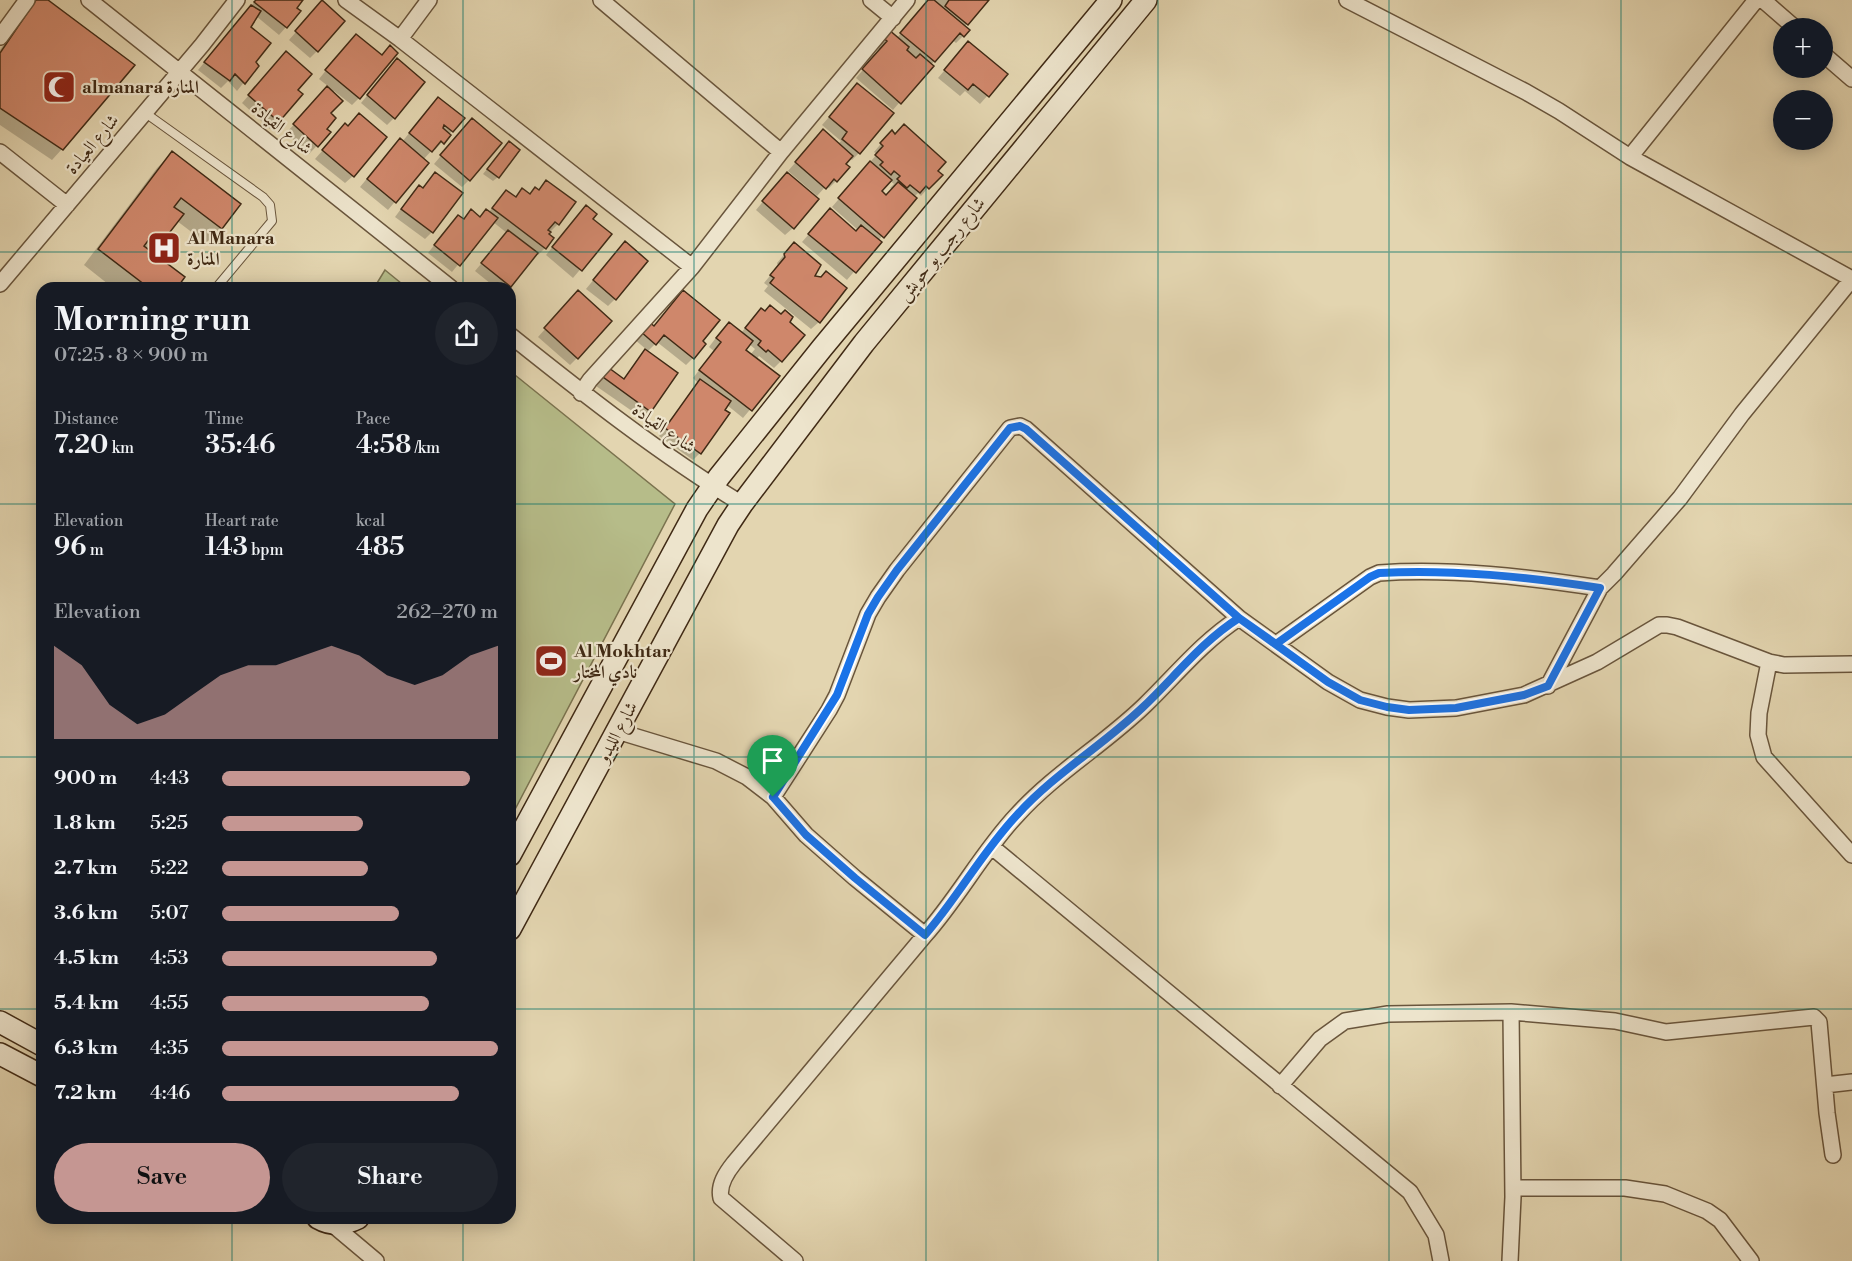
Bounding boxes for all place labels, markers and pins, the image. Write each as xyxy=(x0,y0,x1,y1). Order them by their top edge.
mosque icon: almanara المنارة xyxy=(41,69,77,105)
place label: almanara المنارة xyxy=(82,76,199,99)
place label: Al Manara المنارة xyxy=(186,227,275,271)
hospital icon: Al Manara المنارة xyxy=(146,230,182,266)
place label: Al Mokhtar نادي المختار xyxy=(572,640,671,687)
sports icon: Al Mokhtar نادي المختار xyxy=(533,643,569,679)
pin xyxy=(747,735,798,797)

